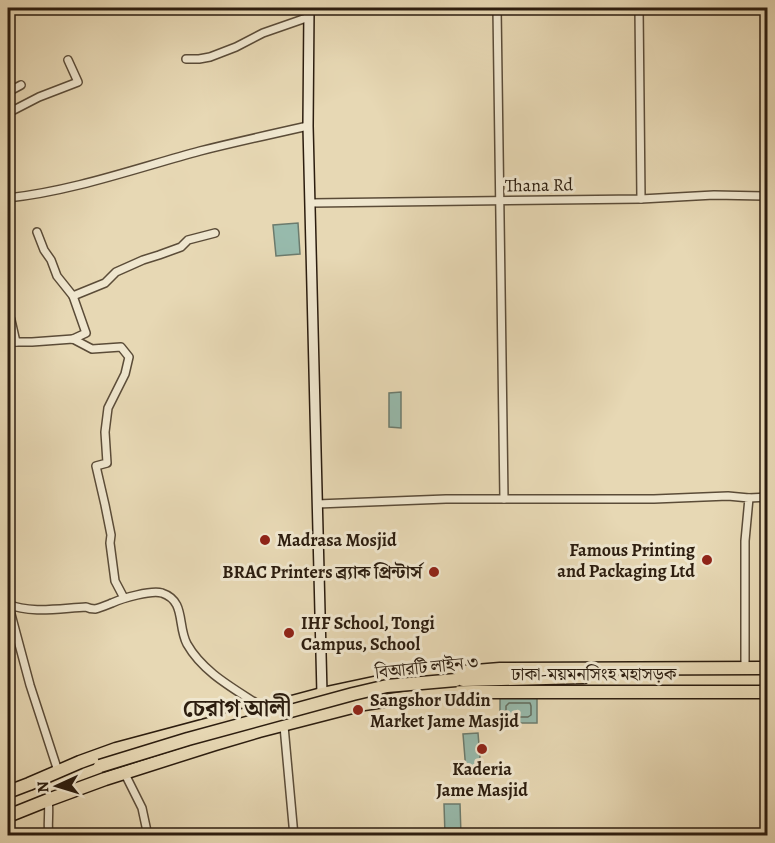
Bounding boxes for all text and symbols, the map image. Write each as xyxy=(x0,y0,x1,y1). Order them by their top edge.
street label: Thana Rd xyxy=(505,172,574,198)
place label: Madrasa Mosjid xyxy=(277,528,397,552)
marker: Madrasa Mosjid xyxy=(258,533,272,547)
place label: Famous Printing and Packaging Ltd xyxy=(557,538,696,583)
marker: Famous Printing and Packaging Ltd xyxy=(700,553,714,567)
place label: BRAC Printers ব্র্যাক প্রিন্টার্স xyxy=(222,560,425,584)
marker: BRAC Printers ব্র্যাক প্রিন্টার্স xyxy=(427,565,441,579)
place label: IHF School, Tongi Campus, School xyxy=(301,611,435,656)
marker: IHF School, Tongi Campus, School xyxy=(282,626,296,640)
street label: বিআরটি লাইন ৩ xyxy=(373,650,480,684)
street label: ঢাকা-ময়মনসিংহ মহাসড়ক xyxy=(511,662,678,686)
place label: Sangshor Uddin Market Jame Masjid xyxy=(370,688,519,733)
district label: চেরাগ আলী xyxy=(183,692,291,724)
marker: Sangshor Uddin Market Jame Masjid xyxy=(351,703,365,717)
marker: Kaderia Jame Masjid xyxy=(475,742,489,756)
north arrow xyxy=(27,756,87,816)
place label: Kaderia Jame Masjid xyxy=(436,757,528,802)
text: N xyxy=(32,780,54,794)

